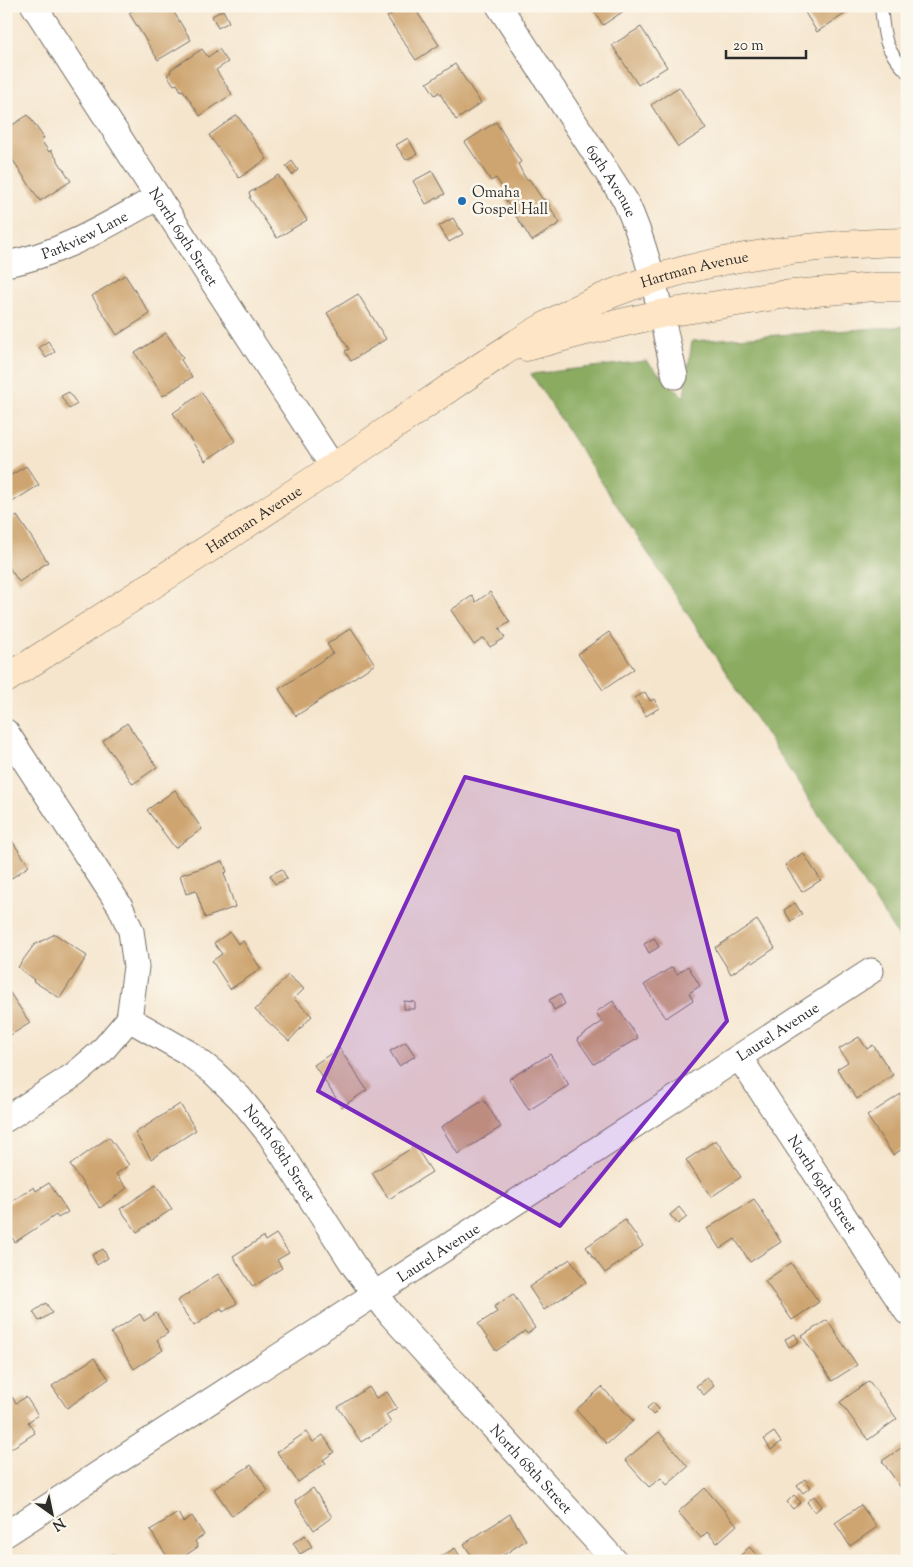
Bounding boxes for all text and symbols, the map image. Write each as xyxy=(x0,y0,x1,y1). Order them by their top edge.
scale bar xyxy=(726,28,806,60)
text: 20 m xyxy=(733,36,764,57)
street label: 69th Avenue xyxy=(580,141,640,221)
place label: Omaha Gospel Hall xyxy=(472,183,548,221)
street label: North 69th Street xyxy=(143,184,222,291)
marker: Omaha Gospel Hall xyxy=(456,195,468,207)
street label: Parkview Lane xyxy=(39,207,132,266)
street label: Hartman Avenue xyxy=(638,247,750,294)
street label: Hartman Avenue xyxy=(203,481,307,560)
street label: Laurel Avenue xyxy=(733,998,824,1067)
street label: North 68th Street xyxy=(238,1101,319,1206)
street label: North 69th Street xyxy=(781,1132,861,1238)
street label: Laurel Avenue xyxy=(394,1219,485,1288)
street label: North 68th Street xyxy=(484,1421,576,1519)
north arrow xyxy=(28,1490,78,1540)
text: N xyxy=(48,1512,68,1535)

